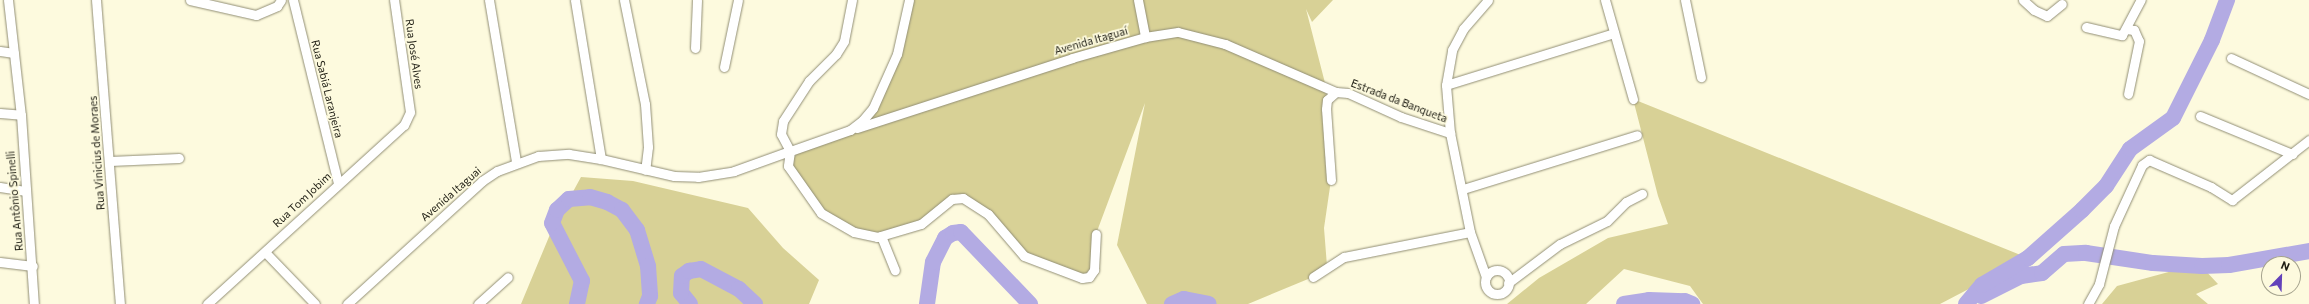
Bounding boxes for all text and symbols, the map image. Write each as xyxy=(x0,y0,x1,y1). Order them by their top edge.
street label: Rua José Alves xyxy=(403,18,425,90)
street label: Avenida Itaguaí xyxy=(1053,24,1129,58)
street label: Rua Sabiá Laranjeira xyxy=(308,39,346,139)
street label: Estrada da Banqueta xyxy=(1349,77,1449,125)
street label: Rua Vinicius de Moraes xyxy=(86,95,108,211)
street label: Rua Antônio Spinelli xyxy=(4,150,26,252)
street label: Avenida Itaguai xyxy=(418,164,484,224)
street label: Rua Tom Jobim xyxy=(270,170,334,230)
north arrow xyxy=(2261,256,2301,296)
text: N xyxy=(2279,258,2292,273)

